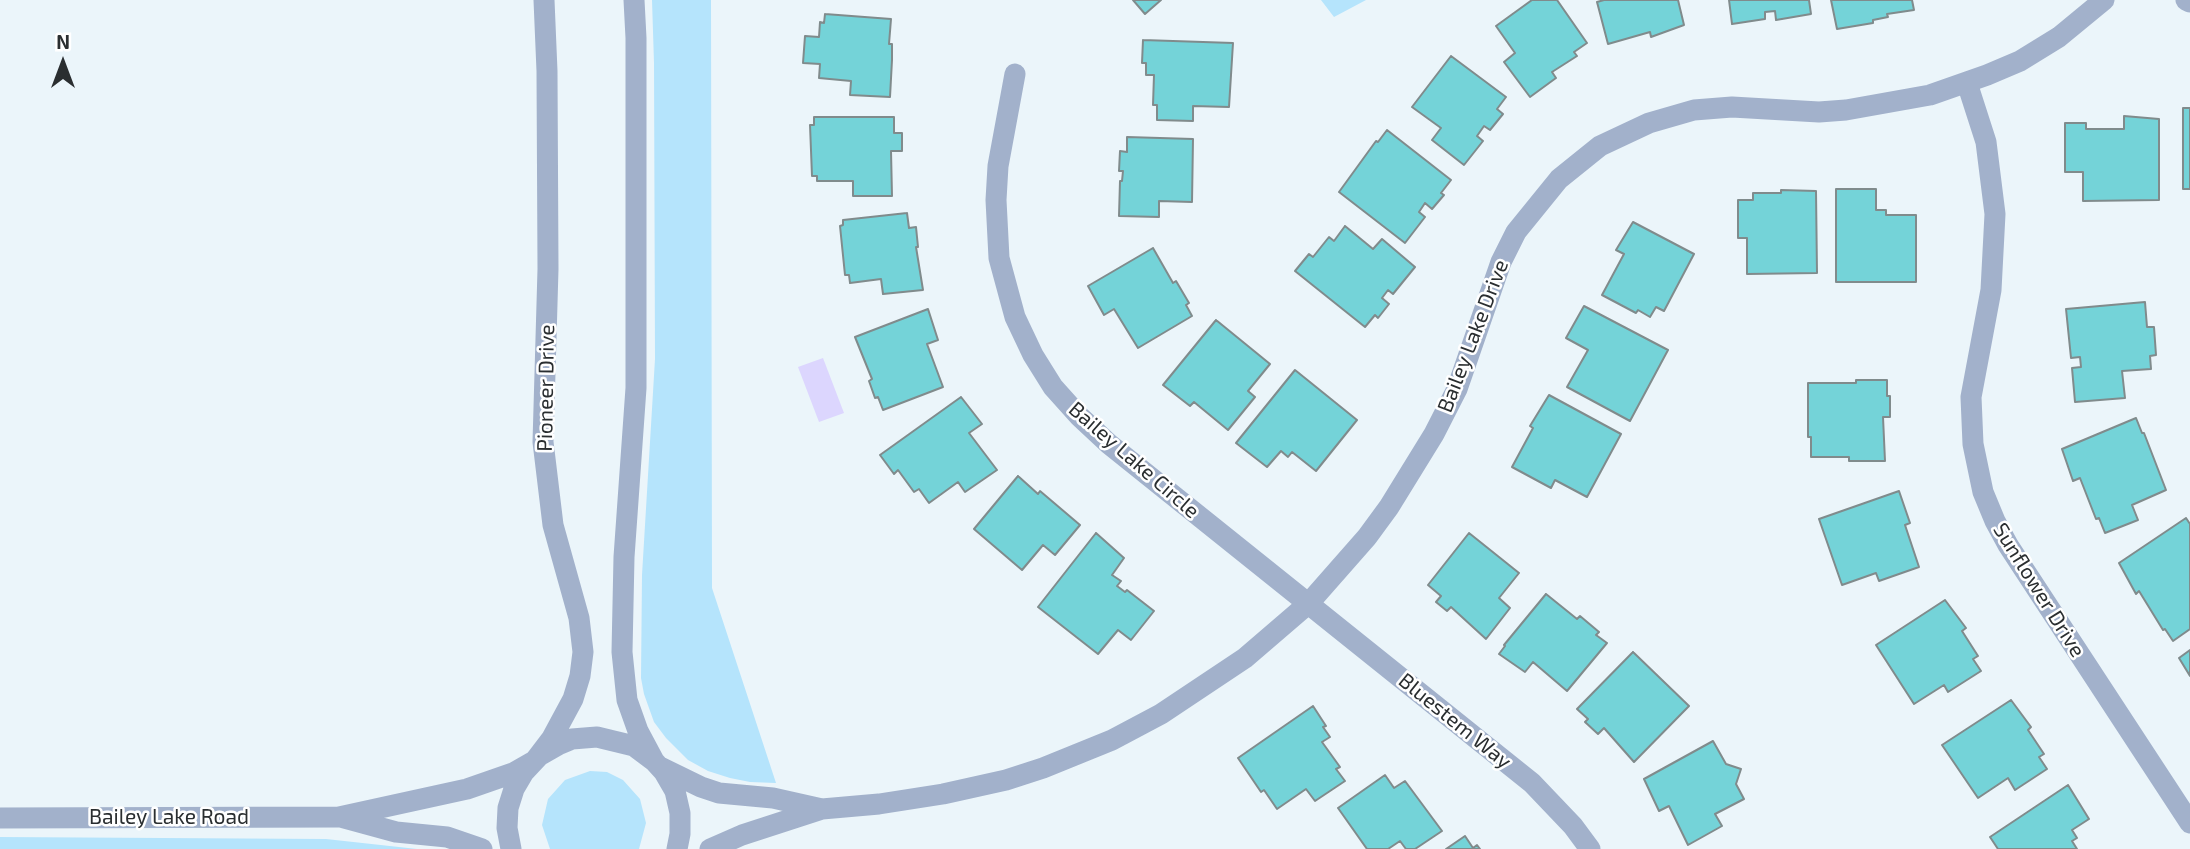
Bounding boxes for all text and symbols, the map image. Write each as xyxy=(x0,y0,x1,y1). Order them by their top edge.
north arrow xyxy=(28,28,98,98)
text: N xyxy=(56,30,70,53)
street label: Bailey Lake Drive xyxy=(1432,256,1514,416)
street label: Pioneer Drive xyxy=(532,324,560,452)
street label: Bailey Lake Circle xyxy=(1064,396,1204,524)
street label: Sunflower Drive xyxy=(1988,518,2090,662)
street label: Bluestem Way xyxy=(1394,668,1516,774)
street label: Bailey Lake Road xyxy=(89,804,249,830)

